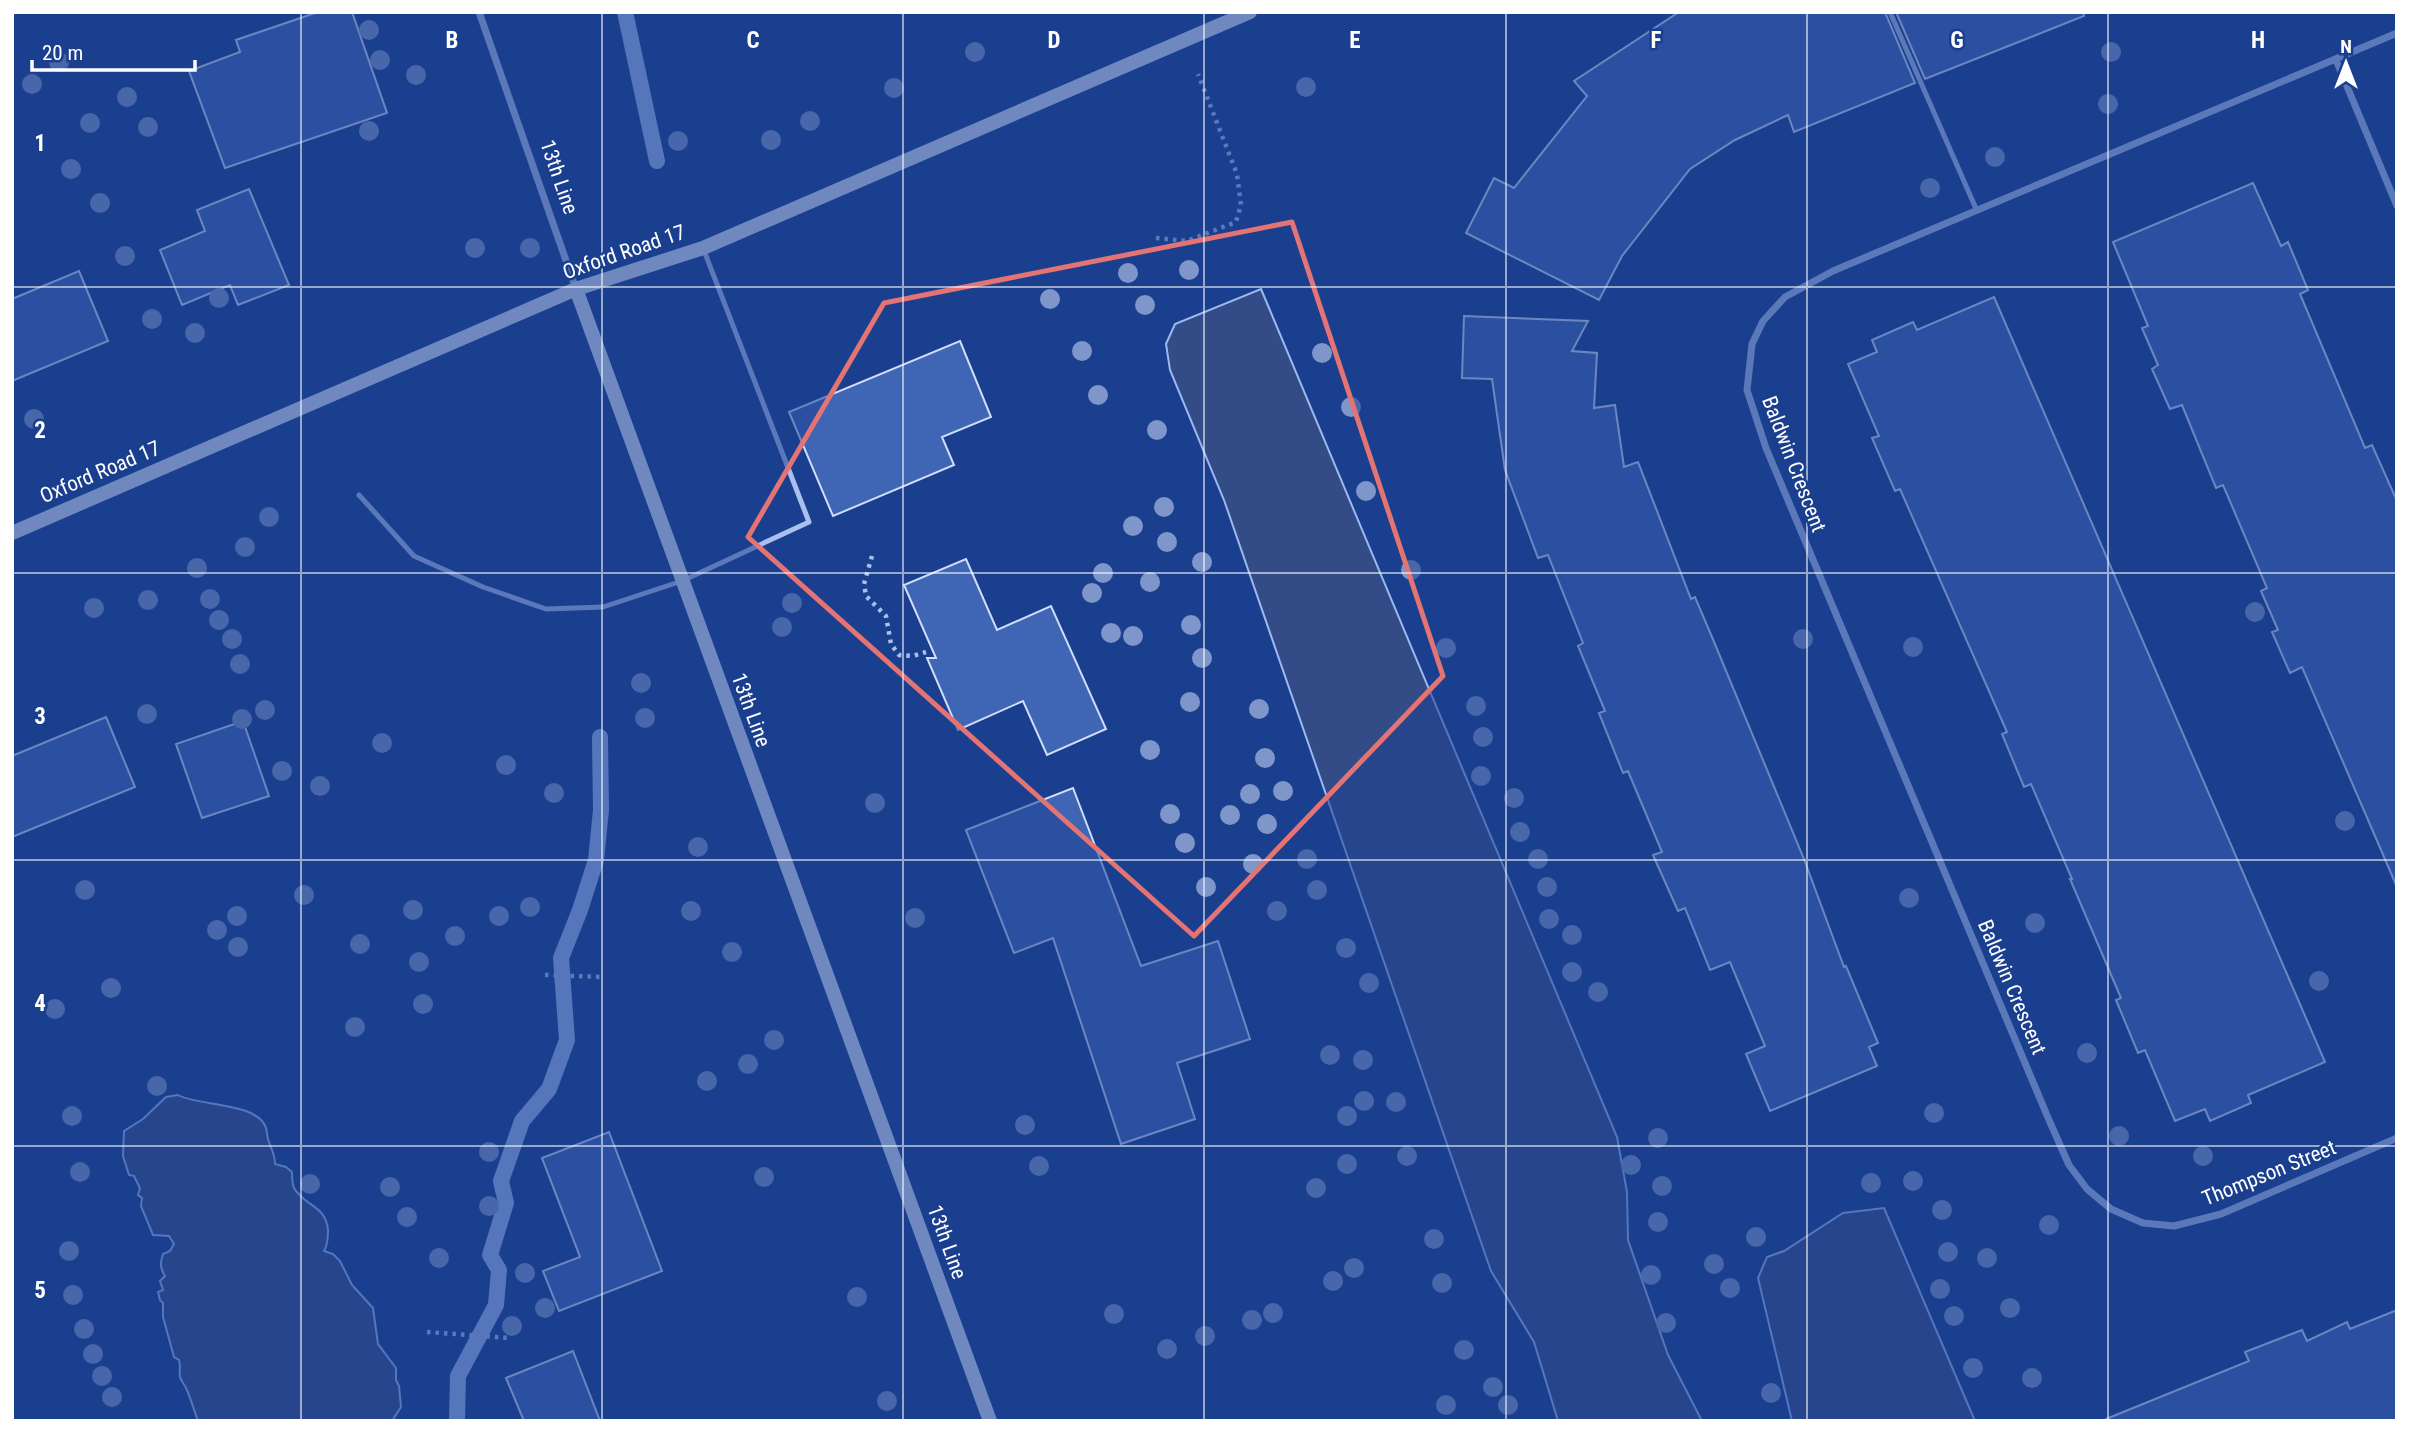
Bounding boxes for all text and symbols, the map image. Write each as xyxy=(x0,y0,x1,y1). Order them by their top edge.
text: B xyxy=(446,27,458,54)
text: C xyxy=(746,27,760,54)
text: D xyxy=(1048,27,1061,54)
text: E xyxy=(1349,27,1361,54)
text: F xyxy=(1651,27,1662,54)
text: G xyxy=(1950,27,1964,54)
text: H xyxy=(2251,27,2265,54)
scale bar xyxy=(32,28,194,72)
north arrow xyxy=(2311,28,2381,98)
text: N xyxy=(2340,35,2352,58)
text: 20 m xyxy=(42,41,83,65)
text: 1 xyxy=(34,130,46,157)
street label: 13th Line xyxy=(535,137,583,217)
street label: Oxford Road 17 xyxy=(559,220,689,284)
street label: Baldwin Crescent xyxy=(1757,393,1831,535)
text: 2 xyxy=(34,417,46,444)
street label: Oxford Road 17 xyxy=(36,436,164,508)
street label: 13th Line xyxy=(727,670,775,750)
text: 3 xyxy=(34,703,46,730)
street label: Baldwin Crescent xyxy=(1973,916,2051,1058)
text: 4 xyxy=(34,990,46,1017)
street label: Thompson Street xyxy=(2199,1135,2339,1211)
street label: 13th Line xyxy=(923,1202,971,1282)
text: 5 xyxy=(34,1277,46,1304)

